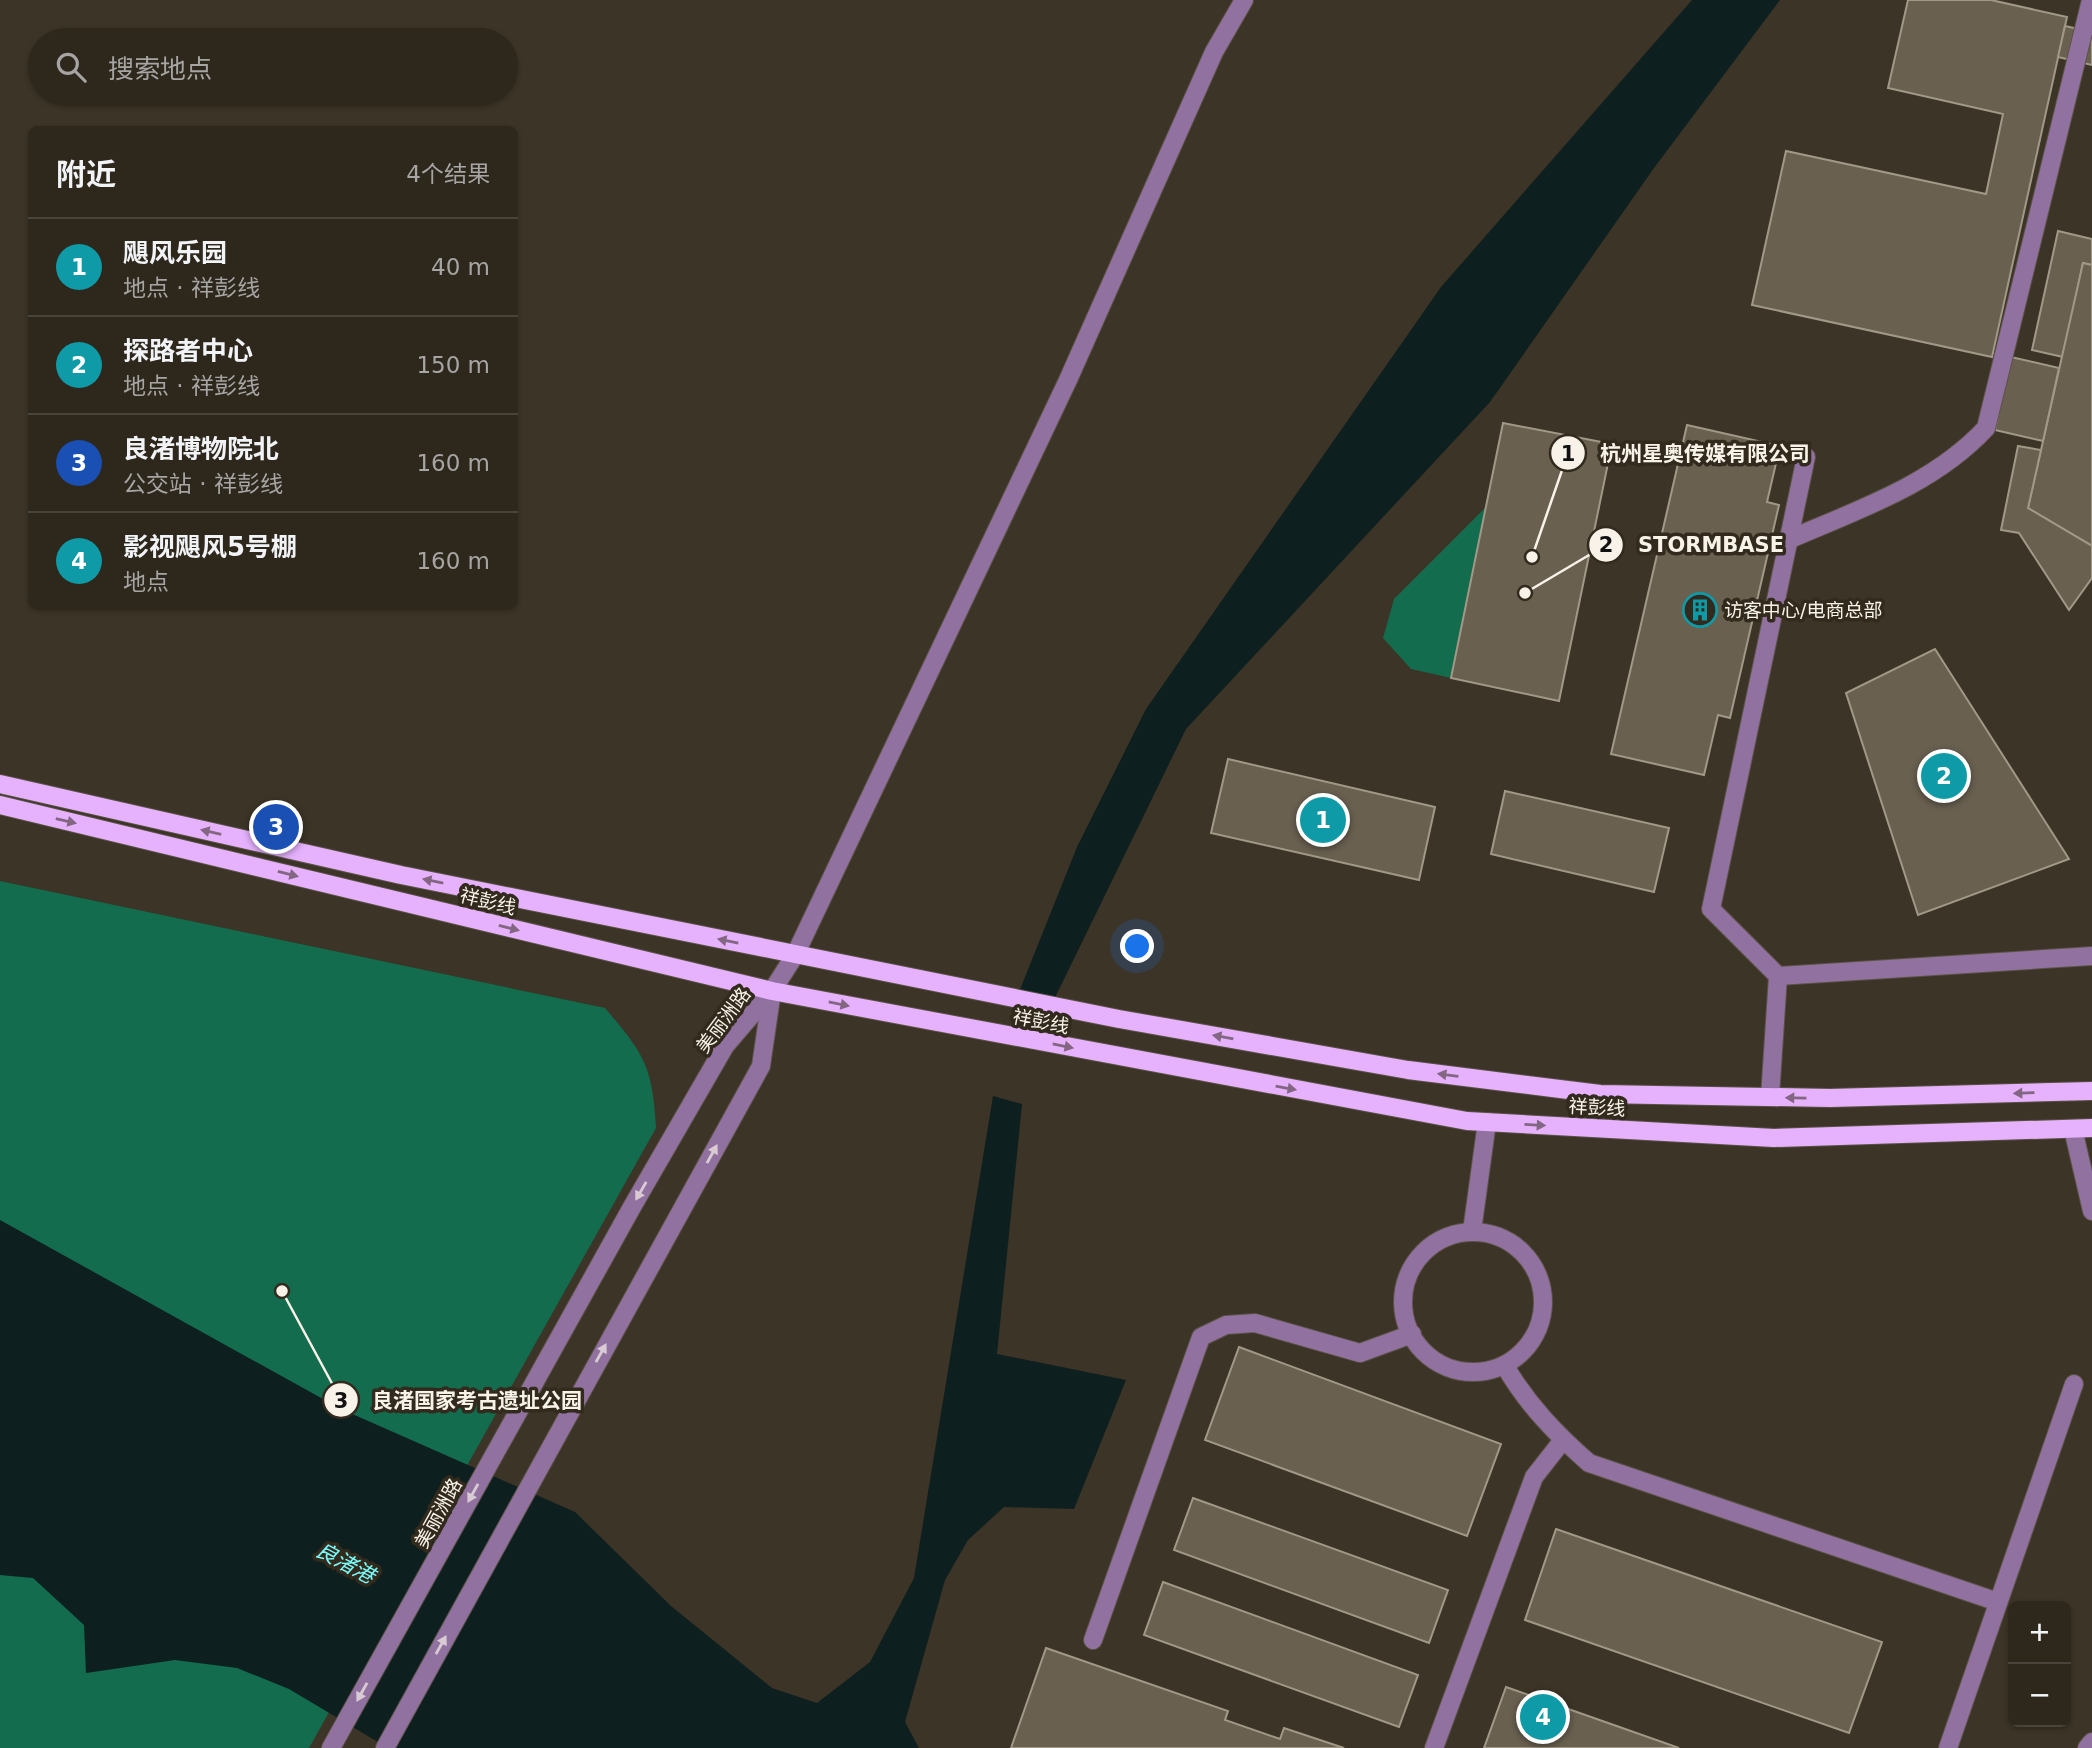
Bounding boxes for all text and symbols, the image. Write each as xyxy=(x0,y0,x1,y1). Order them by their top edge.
search box xyxy=(28,28,518,105)
icon: search xyxy=(52,48,90,86)
text: 搜索地点 xyxy=(108,54,212,84)
text: 附近 xyxy=(56,157,116,192)
text: 4个结果 xyxy=(406,161,490,187)
text: 飓风乐园 xyxy=(123,238,227,268)
text: 1 xyxy=(71,254,87,280)
text: 40 m xyxy=(431,254,490,280)
text: 地点 · 祥彭线 xyxy=(123,275,260,301)
text: 探路者中心 xyxy=(123,336,253,366)
text: 2 xyxy=(71,352,87,378)
text: 150 m xyxy=(416,352,490,378)
text: 地点 · 祥彭线 xyxy=(123,373,260,399)
callout: 杭州星奥传媒有限公司 xyxy=(1551,432,1824,474)
text: 良渚博物院北 xyxy=(123,434,279,464)
text: 1 xyxy=(1561,442,1575,466)
text: 杭州星奥传媒有限公司 xyxy=(1600,442,1810,466)
text: 3 xyxy=(71,450,87,476)
text: 160 m xyxy=(416,450,490,476)
text: 公交站 · 祥彭线 xyxy=(123,471,283,497)
callout: STORMBASE xyxy=(1589,524,1798,566)
text: 影视飓风5号棚 xyxy=(123,532,297,562)
text: 2 xyxy=(1599,533,1613,557)
text: STORMBASE xyxy=(1638,533,1784,557)
text: 4 xyxy=(71,548,87,574)
text: 160 m xyxy=(416,548,490,574)
text: 地点 xyxy=(123,569,169,595)
building icon: 访客中心/电商总部 xyxy=(1681,591,1719,629)
place label: 访客中心/电商总部 xyxy=(1724,599,1882,621)
pin: 2 xyxy=(1921,750,1967,802)
pin: 1 xyxy=(1300,794,1346,846)
pin: 3 xyxy=(253,801,299,853)
one-way arrow xyxy=(55,816,77,827)
one-way arrow xyxy=(200,826,222,837)
one-way arrow xyxy=(277,869,299,880)
one-way arrow xyxy=(422,876,444,887)
street label: 祥彭线 xyxy=(458,883,518,919)
one-way arrow xyxy=(498,922,520,933)
your location xyxy=(1120,929,1154,963)
one-way arrow xyxy=(717,936,739,947)
street label: 美丽洲路 xyxy=(691,983,755,1057)
one-way arrow xyxy=(828,998,850,1009)
street label: 祥彭线 xyxy=(1011,1005,1071,1037)
one-way arrow xyxy=(1212,1032,1234,1043)
one-way arrow xyxy=(1052,1041,1074,1052)
one-way arrow xyxy=(1436,1070,1458,1081)
one-way arrow xyxy=(1275,1083,1297,1094)
one-way arrow xyxy=(2013,1087,2035,1098)
one-way arrow xyxy=(1785,1092,1807,1104)
street label: 祥彭线 xyxy=(1568,1095,1626,1119)
one-way arrow xyxy=(1524,1119,1546,1130)
one-way arrow xyxy=(706,1144,718,1164)
one-way arrow xyxy=(635,1181,647,1201)
one-way arrow xyxy=(596,1343,607,1363)
callout: 良渚国家考古遗址公园 xyxy=(323,1379,596,1421)
text: 3 xyxy=(334,1389,348,1413)
text: 良渚国家考古遗址公园 xyxy=(372,1389,582,1413)
street label: 美丽洲路 xyxy=(410,1474,466,1552)
one-way arrow xyxy=(467,1484,479,1503)
water label: 良渚港 xyxy=(312,1538,381,1590)
map controls xyxy=(2008,1601,2071,1727)
button: + xyxy=(2008,1601,2071,1664)
one-way arrow xyxy=(435,1635,447,1655)
button: − xyxy=(2008,1664,2071,1727)
one-way arrow xyxy=(356,1683,368,1702)
pin: 4 xyxy=(1520,1691,1566,1743)

